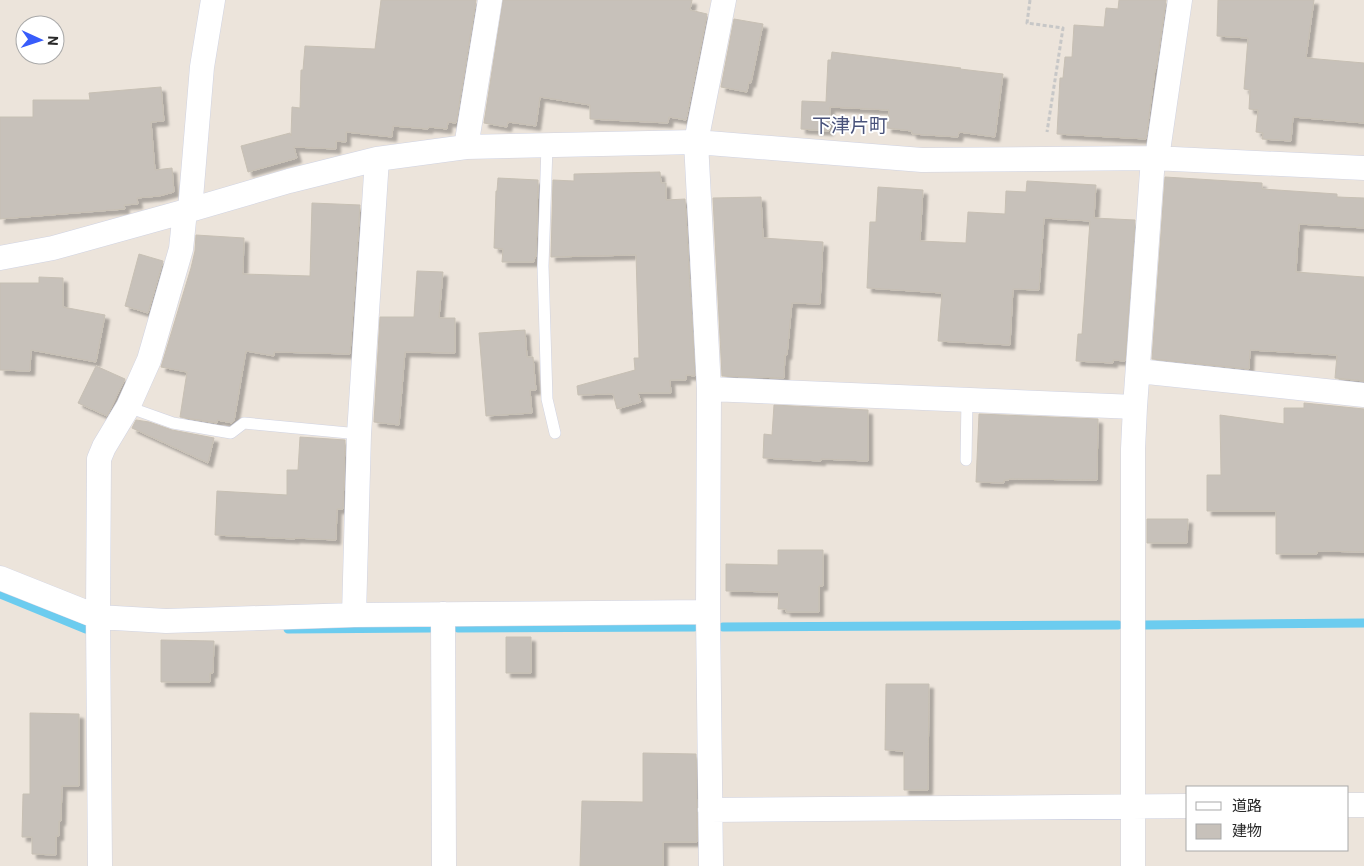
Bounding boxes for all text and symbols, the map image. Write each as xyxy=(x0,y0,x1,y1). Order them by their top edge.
north arrow xyxy=(15,15,65,65)
text: N xyxy=(45,35,61,46)
district label: 下津片町 xyxy=(812,114,888,137)
legend xyxy=(1186,786,1349,851)
text: 道路 xyxy=(1232,797,1262,815)
text: 建物 xyxy=(1232,822,1262,840)

